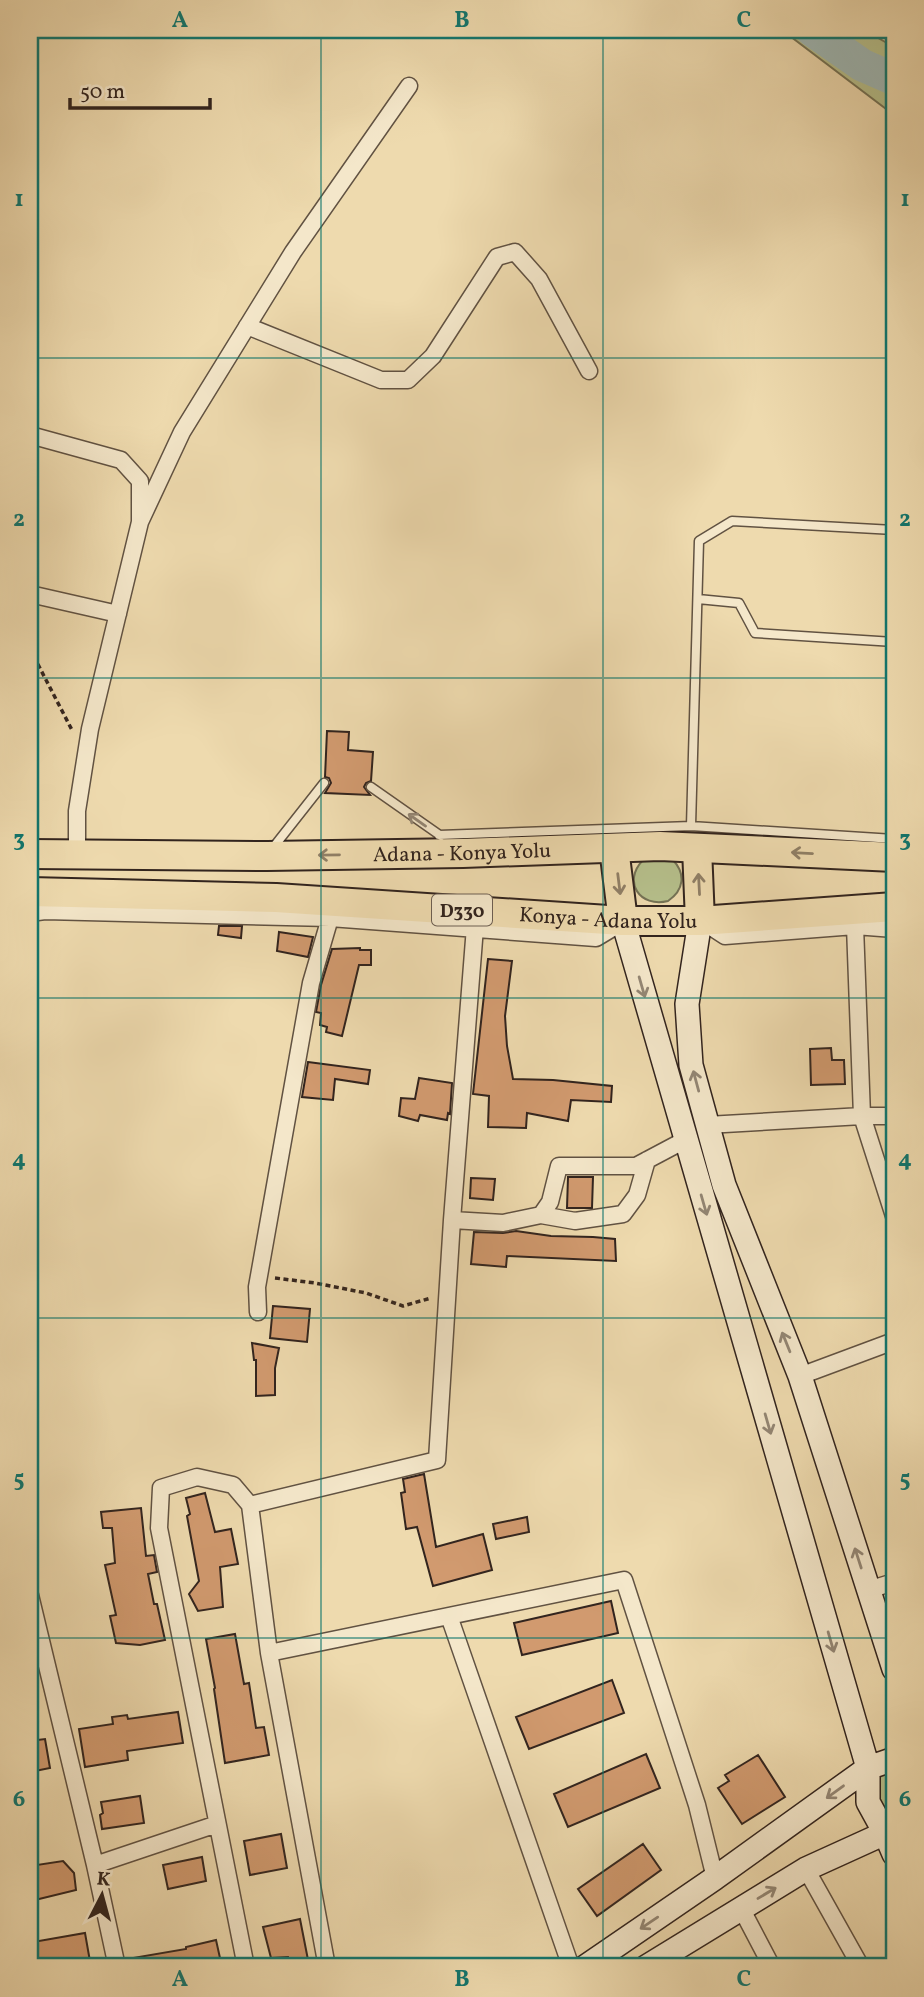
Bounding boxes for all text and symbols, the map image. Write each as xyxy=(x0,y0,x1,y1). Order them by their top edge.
text: A xyxy=(172,5,188,37)
text: B xyxy=(454,5,470,37)
text: C xyxy=(737,5,751,37)
scale bar xyxy=(70,66,210,110)
text: 50 m xyxy=(80,78,125,107)
text: 1 xyxy=(14,184,24,216)
text: 1 xyxy=(900,184,910,216)
text: 2 xyxy=(13,504,25,536)
text: 2 xyxy=(899,504,911,536)
one-way arrow xyxy=(408,813,427,827)
text: 3 xyxy=(13,824,25,856)
text: 3 xyxy=(899,824,911,856)
street label: Adana - Konya Yolu xyxy=(373,837,552,870)
one-way arrow xyxy=(790,846,813,859)
one-way arrow xyxy=(318,848,341,862)
one-way arrow xyxy=(612,872,625,895)
one-way arrow xyxy=(692,873,705,896)
road number: D330 xyxy=(432,894,492,926)
street label: Konya - Adana Yolu xyxy=(518,901,697,937)
one-way arrow xyxy=(636,975,649,997)
one-way arrow xyxy=(688,1070,701,1092)
text: 4 xyxy=(12,1144,26,1176)
text: 4 xyxy=(898,1144,912,1176)
one-way arrow xyxy=(699,1194,712,1216)
one-way arrow xyxy=(779,1331,792,1353)
one-way arrow xyxy=(762,1412,775,1435)
text: 5 xyxy=(13,1464,25,1496)
text: 5 xyxy=(899,1464,911,1496)
one-way arrow xyxy=(850,1547,863,1569)
one-way arrow xyxy=(826,1631,839,1653)
text: 6 xyxy=(13,1784,25,1816)
text: 6 xyxy=(899,1784,911,1816)
one-way arrow xyxy=(826,1785,845,1799)
north arrow xyxy=(66,1860,136,1930)
text: K xyxy=(95,1866,112,1894)
one-way arrow xyxy=(756,1885,776,1899)
one-way arrow xyxy=(640,1916,659,1930)
text: A xyxy=(172,1964,188,1996)
text: B xyxy=(454,1964,470,1996)
text: C xyxy=(737,1964,751,1996)

